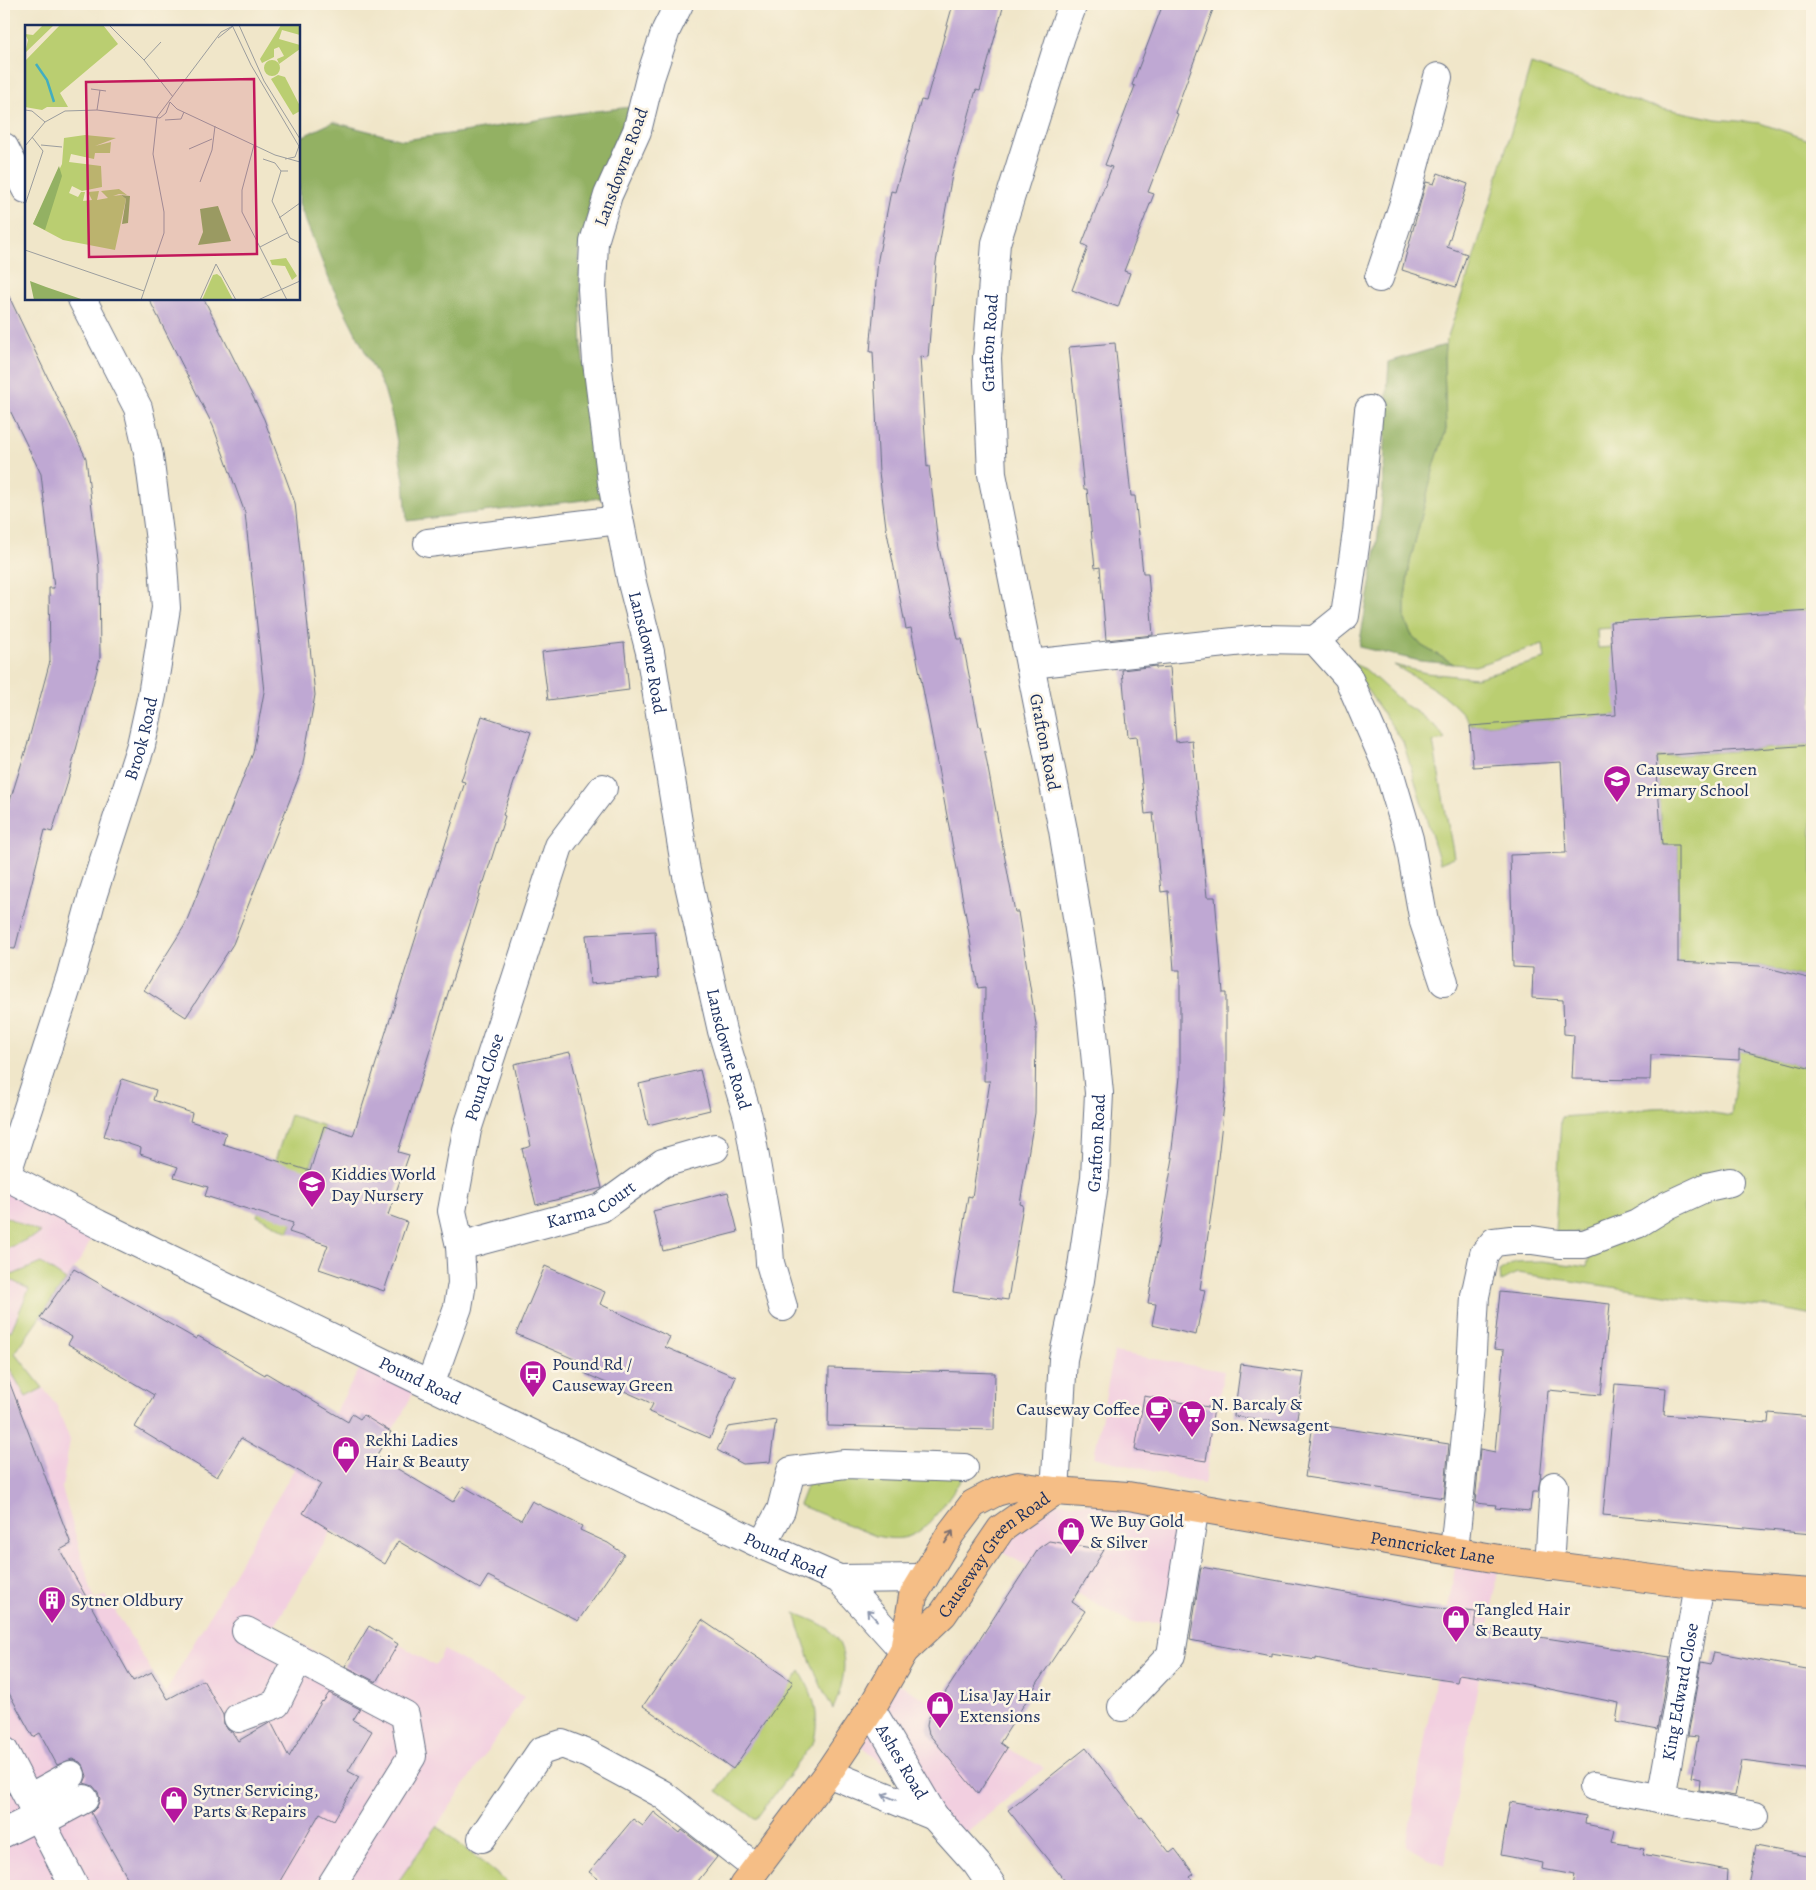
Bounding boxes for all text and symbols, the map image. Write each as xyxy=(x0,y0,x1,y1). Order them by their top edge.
inset map xyxy=(25,25,300,300)
street label: Lansdowne Road xyxy=(588,104,654,230)
street label: Grafton Road xyxy=(975,293,1004,393)
street label: Lansdowne Road xyxy=(623,589,672,716)
street label: Grafton Road xyxy=(1024,691,1066,793)
street label: Brook Road xyxy=(118,694,163,783)
place label: Causeway Green Primary School xyxy=(1636,757,1757,802)
school or university icon: Causeway Green Primary School xyxy=(1602,764,1632,803)
street label: Lansdowne Road xyxy=(701,986,757,1113)
street label: Pound Close xyxy=(459,1030,510,1124)
street label: Grafton Road xyxy=(1081,1093,1111,1194)
place label: Kiddies World Day Nursery xyxy=(331,1162,436,1207)
school or university icon: Kiddies World Day Nursery xyxy=(297,1169,327,1208)
street label: Karma Court xyxy=(544,1175,640,1234)
street label: Pound Road xyxy=(375,1350,465,1411)
place label: Pound Rd / Causeway Green xyxy=(552,1352,673,1397)
bus stop icon: Pound Rd / Causeway Green xyxy=(518,1359,548,1398)
place label: N. Barcaly & Son. Newsagent xyxy=(1211,1392,1330,1437)
cafe icon: Causeway Coffee xyxy=(1144,1394,1174,1433)
place label: Causeway Coffee xyxy=(1016,1397,1140,1421)
supermarket icon: N. Barcaly & Son. Newsagent xyxy=(1177,1399,1207,1438)
place label: Rekhi Ladies Hair & Beauty xyxy=(365,1428,470,1473)
shop icon: Rekhi Ladies Hair & Beauty xyxy=(331,1435,361,1474)
street label: Causeway Green Road xyxy=(932,1486,1055,1623)
place label: We Buy Gold & Silver xyxy=(1089,1509,1184,1554)
shop icon: We Buy Gold & Silver xyxy=(1056,1516,1086,1555)
street label: Penncricket Lane xyxy=(1369,1525,1497,1570)
street label: Pound Road xyxy=(740,1526,831,1584)
one-way arrow xyxy=(944,1530,955,1544)
building icon: Sytner Oldbury xyxy=(37,1585,67,1624)
place label: Sytner Oldbury xyxy=(71,1588,184,1612)
place label: Tangled Hair & Beauty xyxy=(1475,1597,1571,1642)
shop icon: Tangled Hair & Beauty xyxy=(1441,1604,1471,1643)
one-way arrow xyxy=(866,1609,878,1621)
street label: King Edward Close xyxy=(1656,1621,1704,1762)
place label: Lisa Jay Hair Extensions xyxy=(959,1683,1051,1728)
shop icon: Lisa Jay Hair Extensions xyxy=(925,1690,955,1729)
street label: Ashes Road xyxy=(870,1719,934,1804)
place label: Sytner Servicing, Parts & Repairs xyxy=(193,1778,319,1823)
shop icon: Sytner Servicing, Parts & Repairs xyxy=(159,1785,189,1824)
one-way arrow xyxy=(882,1792,897,1801)

